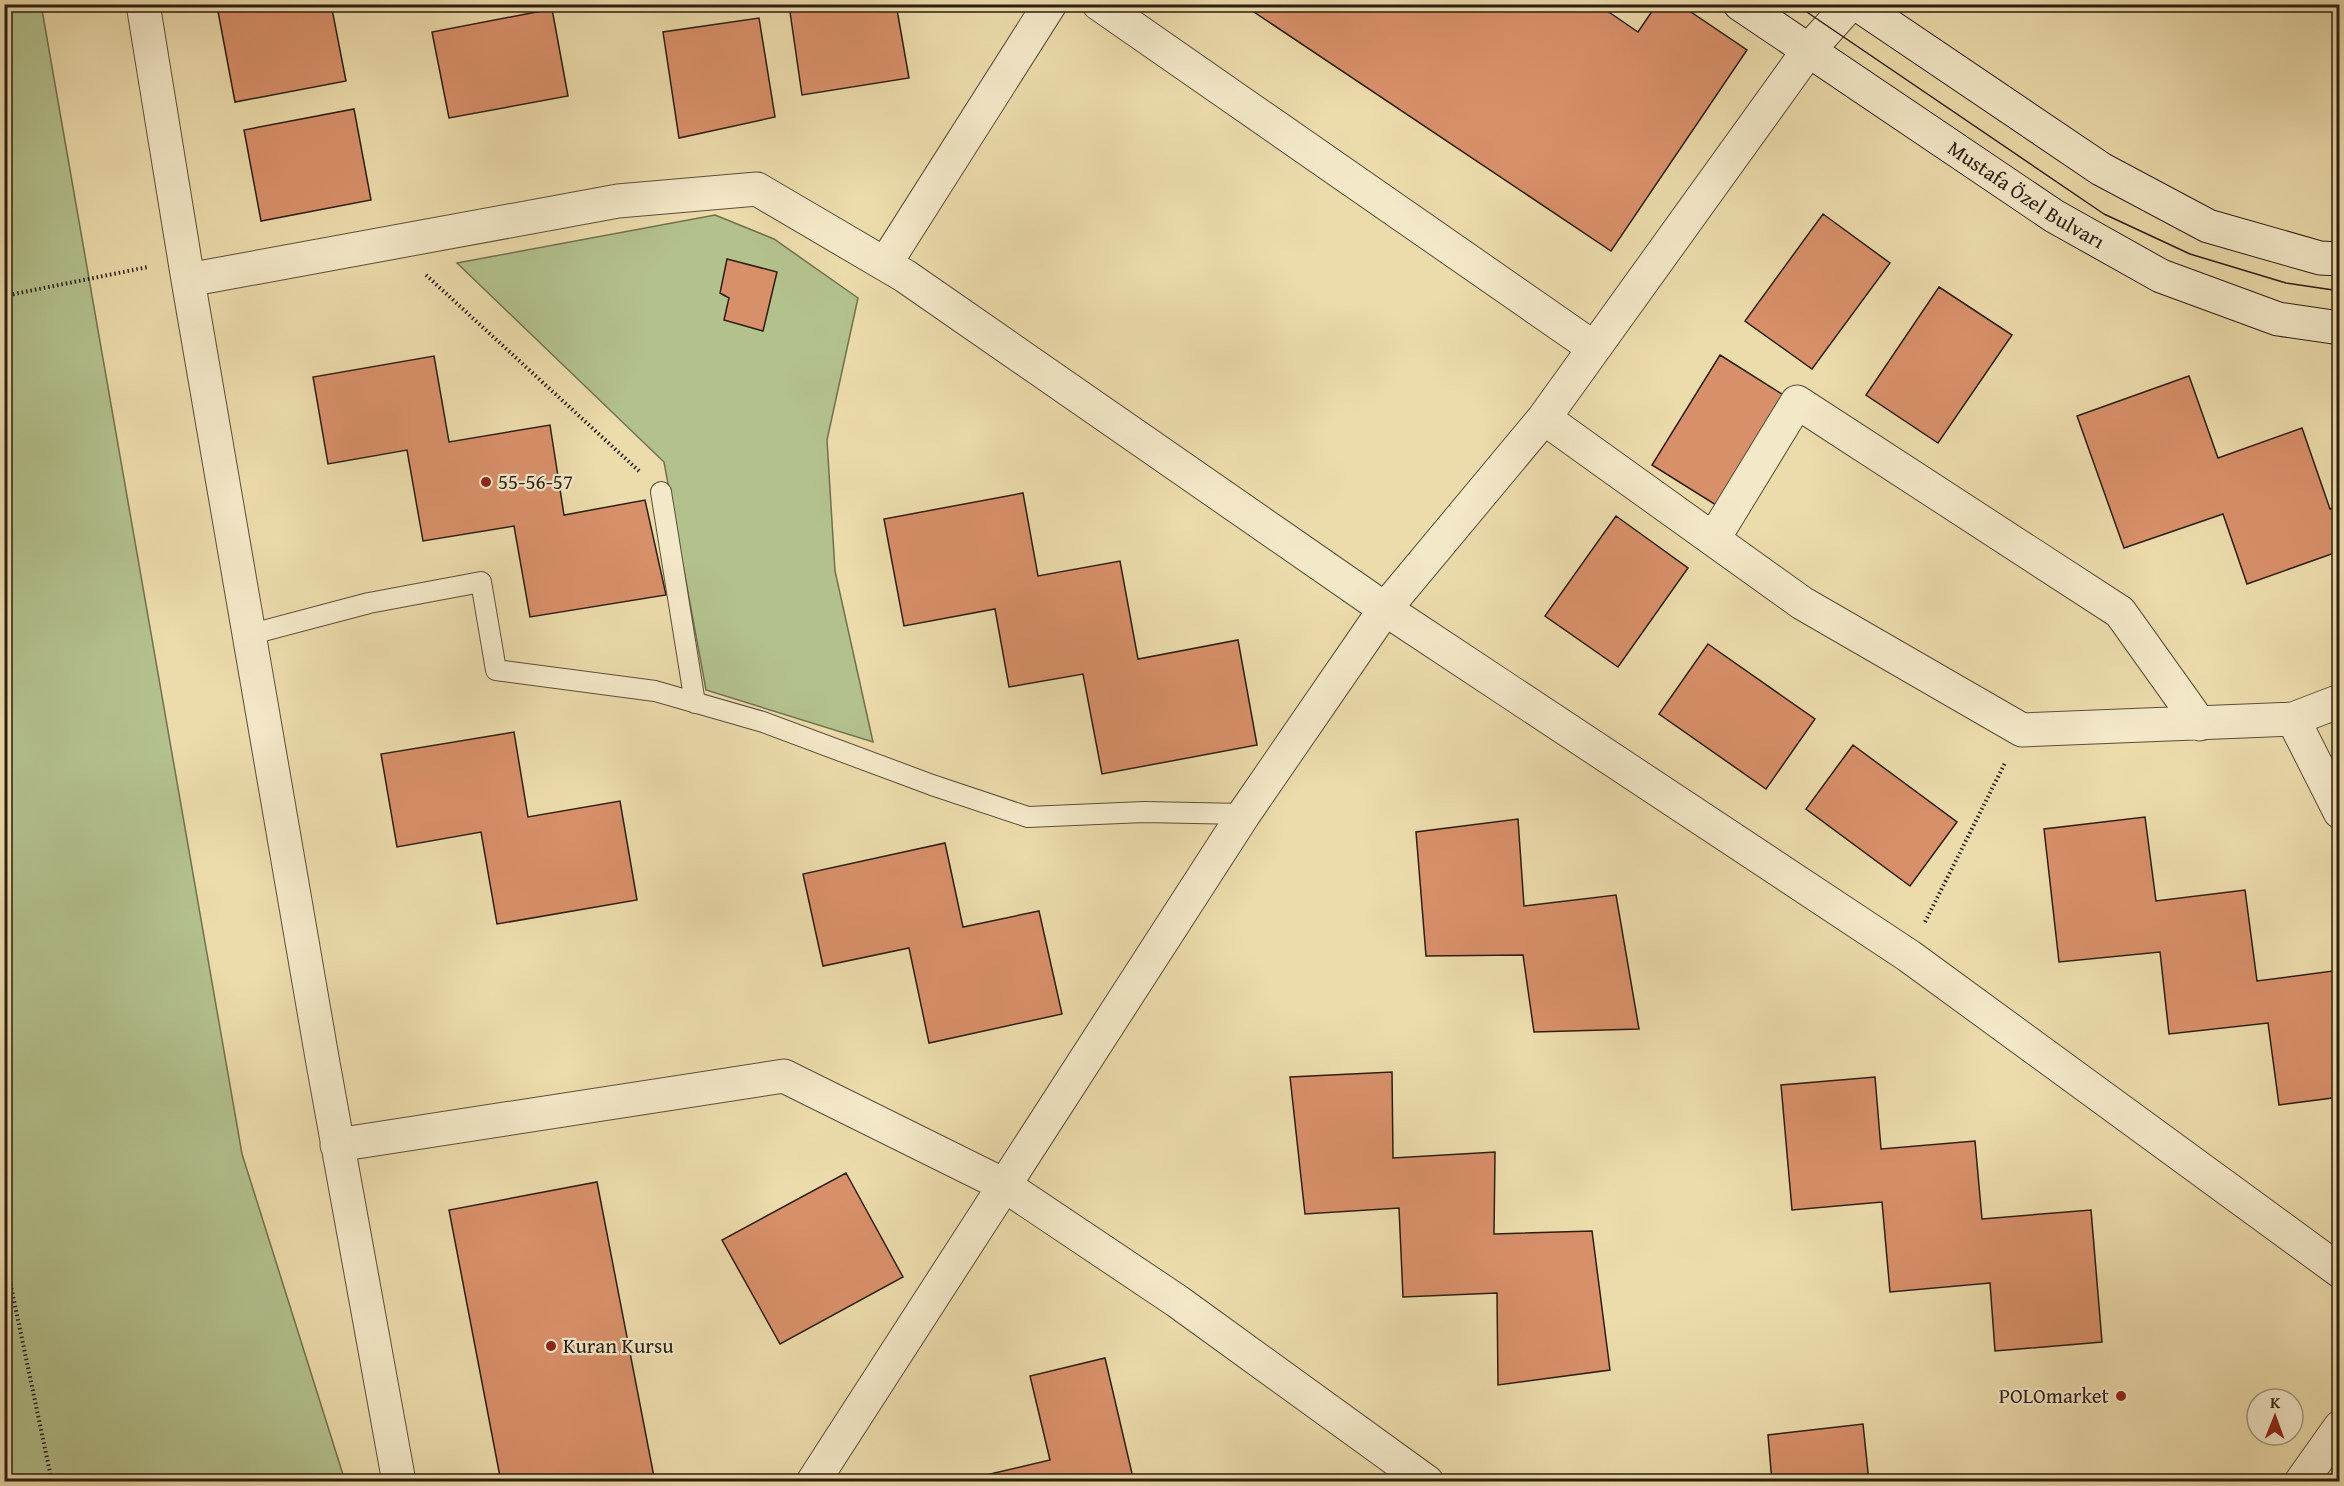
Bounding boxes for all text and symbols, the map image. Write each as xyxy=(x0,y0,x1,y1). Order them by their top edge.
street label: Mustafa Özel Bulvarı xyxy=(1941,132,2111,257)
place label: 55-56-57 xyxy=(498,466,573,497)
marker: 55-56-57 xyxy=(479,475,493,489)
place label: Kuran Kursu xyxy=(563,1330,674,1361)
marker: Kuran Kursu xyxy=(544,1339,558,1353)
place label: POLOmarket xyxy=(1999,1380,2110,1411)
north arrow xyxy=(2245,1387,2305,1447)
marker: POLOmarket xyxy=(2114,1389,2128,1403)
text: K xyxy=(2270,1390,2281,1414)

